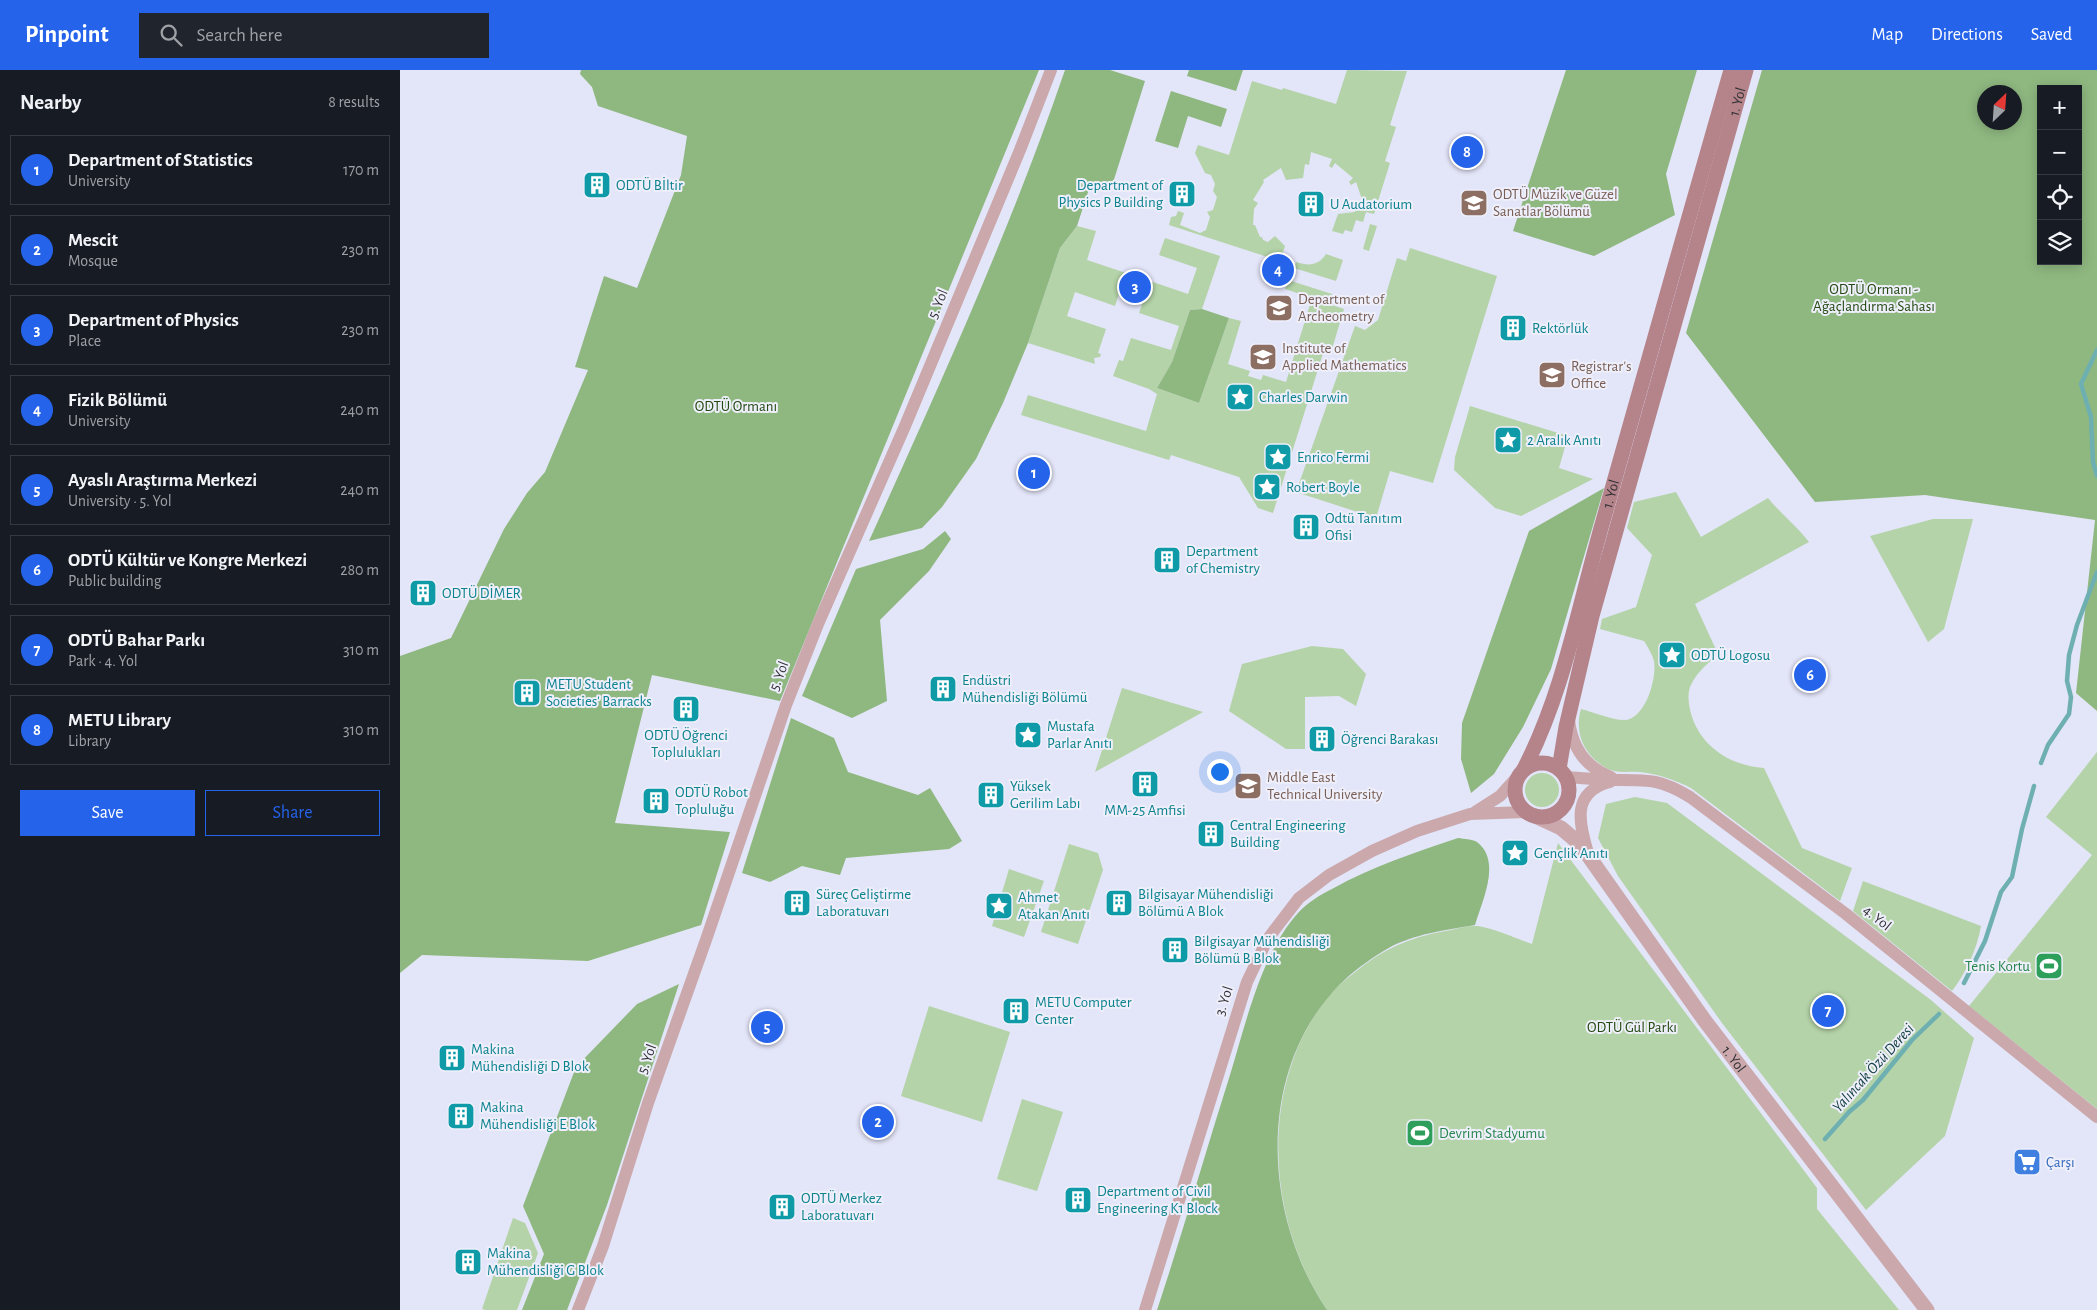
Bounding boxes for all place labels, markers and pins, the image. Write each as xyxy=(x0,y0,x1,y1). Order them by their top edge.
pin: 8 xyxy=(1451,133,1483,171)
building icon: ODTÜ Bİltir xyxy=(582,170,612,200)
place label: ODTÜ Bİltir xyxy=(616,176,683,193)
place label: Department of Physics P Building xyxy=(1059,178,1164,210)
building icon: Department of Physics P Building xyxy=(1167,179,1197,209)
place label: ODTÜ Müzik ve Güzel Sanatlar Bölümü xyxy=(1493,185,1618,219)
school or university icon: ODTÜ Müzik ve Güzel Sanatlar Bölümü xyxy=(1459,188,1489,218)
building icon: U Audatorium xyxy=(1296,189,1326,219)
place label: U Audatorium xyxy=(1330,197,1412,212)
pin: 4 xyxy=(1262,251,1294,289)
pin: 3 xyxy=(1119,268,1151,306)
place label: Department of Archeometry xyxy=(1298,292,1386,324)
school or university icon: Department of Archeometry xyxy=(1264,293,1294,323)
building icon: Rektörlük xyxy=(1498,313,1528,343)
place label: Rektörlük xyxy=(1532,321,1589,336)
place label: Institute of Applied Mathematics xyxy=(1282,341,1407,373)
school or university icon: Institute of Applied Mathematics xyxy=(1248,342,1278,372)
place label: Registrar's Office xyxy=(1571,359,1631,391)
school or university icon: Registrar's Office xyxy=(1537,360,1567,390)
place icon: Charles Darwin xyxy=(1225,382,1255,412)
place label: Charles Darwin xyxy=(1259,390,1348,405)
place icon: 2 Aralık Anıtı xyxy=(1493,425,1523,455)
place label: 2 Aralık Anıtı xyxy=(1527,433,1601,448)
place icon: Enrico Fermi xyxy=(1263,442,1293,472)
place label: Enrico Fermi xyxy=(1297,450,1369,465)
pin: 1 xyxy=(1018,454,1050,492)
place icon: Robert Boyle xyxy=(1252,472,1282,502)
place label: Robert Boyle xyxy=(1286,480,1360,495)
place label: Odtü Tanıtım Ofisi xyxy=(1325,511,1402,543)
building icon: Odtü Tanıtım Ofisi xyxy=(1291,512,1321,542)
place label: Department of Chemistry xyxy=(1186,544,1261,576)
building icon: Department of Chemistry xyxy=(1152,545,1182,575)
building icon: ODTÜ DİMER xyxy=(408,578,438,608)
place label: ODTÜ DİMER xyxy=(442,584,521,601)
place icon: ODTÜ Logosu xyxy=(1657,640,1687,670)
place label: ODTÜ Logosu xyxy=(1691,646,1770,663)
pin: 6 xyxy=(1794,656,1826,694)
place label: Endüstri Mühendisliği Bölümü xyxy=(962,673,1088,705)
building icon: Endüstri Mühendisliği Bölümü xyxy=(928,674,958,704)
place label: METU Student Societies' Barracks xyxy=(546,677,652,709)
building icon: METU Student Societies' Barracks xyxy=(512,678,542,708)
building icon: ODTÜ Öğrenci Toplulukları xyxy=(671,694,701,724)
place label: Mustafa Parlar Anıtı xyxy=(1047,719,1112,751)
place icon: Mustafa Parlar Anıtı xyxy=(1013,720,1043,750)
building icon: Öğrenci Barakası xyxy=(1307,724,1337,754)
place label: ODTÜ Öğrenci Toplulukları xyxy=(644,726,728,760)
place label: Öğrenci Barakası xyxy=(1341,730,1438,747)
building icon: MM-25 Amfisi xyxy=(1130,769,1160,799)
place label: Middle East Technical University xyxy=(1267,770,1383,802)
school or university icon: Middle East Technical University xyxy=(1233,771,1263,801)
place label: Yüksek Gerilim Labı xyxy=(1010,779,1080,811)
building icon: Yüksek Gerilim Labı xyxy=(976,780,1006,810)
place label: ODTÜ Robot Topluluğu xyxy=(675,783,748,817)
building icon: ODTÜ Robot Topluluğu xyxy=(641,786,671,816)
place label: MM-25 Amfisi xyxy=(1104,803,1186,818)
place label: Central Engineering Building xyxy=(1230,818,1346,850)
building icon: Central Engineering Building xyxy=(1196,819,1226,849)
place icon: Gençlik Anıtı xyxy=(1500,838,1530,868)
place label: Gençlik Anıtı xyxy=(1534,846,1608,861)
place label: Süreç Geliştirme Laboratuvarı xyxy=(816,887,911,919)
place label: Bilgisayar Mühendisliği Bölümü A Blok xyxy=(1138,887,1274,919)
building icon: Süreç Geliştirme Laboratuvarı xyxy=(782,888,812,918)
building icon: Bilgisayar Mühendisliği Bölümü A Blok xyxy=(1104,888,1134,918)
place label: Ahmet Atakan Anıtı xyxy=(1018,890,1090,922)
place icon: Ahmet Atakan Anıtı xyxy=(984,891,1014,921)
place label: Bilgisayar Mühendisliği Bölümü B Blok xyxy=(1194,934,1330,966)
building icon: Bilgisayar Mühendisliği Bölümü B Blok xyxy=(1160,935,1190,965)
sports icon: Tenis Kortu xyxy=(2034,951,2064,981)
place label: Tenis Kortu xyxy=(1965,959,2030,974)
pin: 7 xyxy=(1812,992,1844,1030)
place label: METU Computer Center xyxy=(1035,995,1132,1027)
building icon: METU Computer Center xyxy=(1001,996,1031,1026)
pin: 5 xyxy=(751,1008,783,1046)
place label: Makina Mühendisliği D Blok xyxy=(471,1042,589,1074)
building icon: Makina Mühendisliği D Blok xyxy=(437,1043,467,1073)
place label: Makina Mühendisliği E Blok xyxy=(480,1100,595,1132)
building icon: Makina Mühendisliği E Blok xyxy=(446,1101,476,1131)
pin: 2 xyxy=(862,1103,894,1141)
sports icon: Devrim Stadyumu xyxy=(1405,1118,1435,1148)
place label: Devrim Stadyumu xyxy=(1439,1126,1545,1141)
supermarket icon: Çarşı xyxy=(2012,1147,2042,1177)
place label: Çarşı xyxy=(2046,1155,2075,1170)
place label: Department of Civil Engineering K1 Block xyxy=(1097,1184,1218,1216)
building icon: Department of Civil Engineering K1 Block xyxy=(1063,1185,1093,1215)
place label: ODTÜ Merkez Laboratuvarı xyxy=(801,1189,882,1223)
building icon: ODTÜ Merkez Laboratuvarı xyxy=(767,1192,797,1222)
place label: Makina Mühendisliği G Blok xyxy=(487,1246,604,1278)
building icon: Makina Mühendisliği G Blok xyxy=(453,1247,483,1277)

